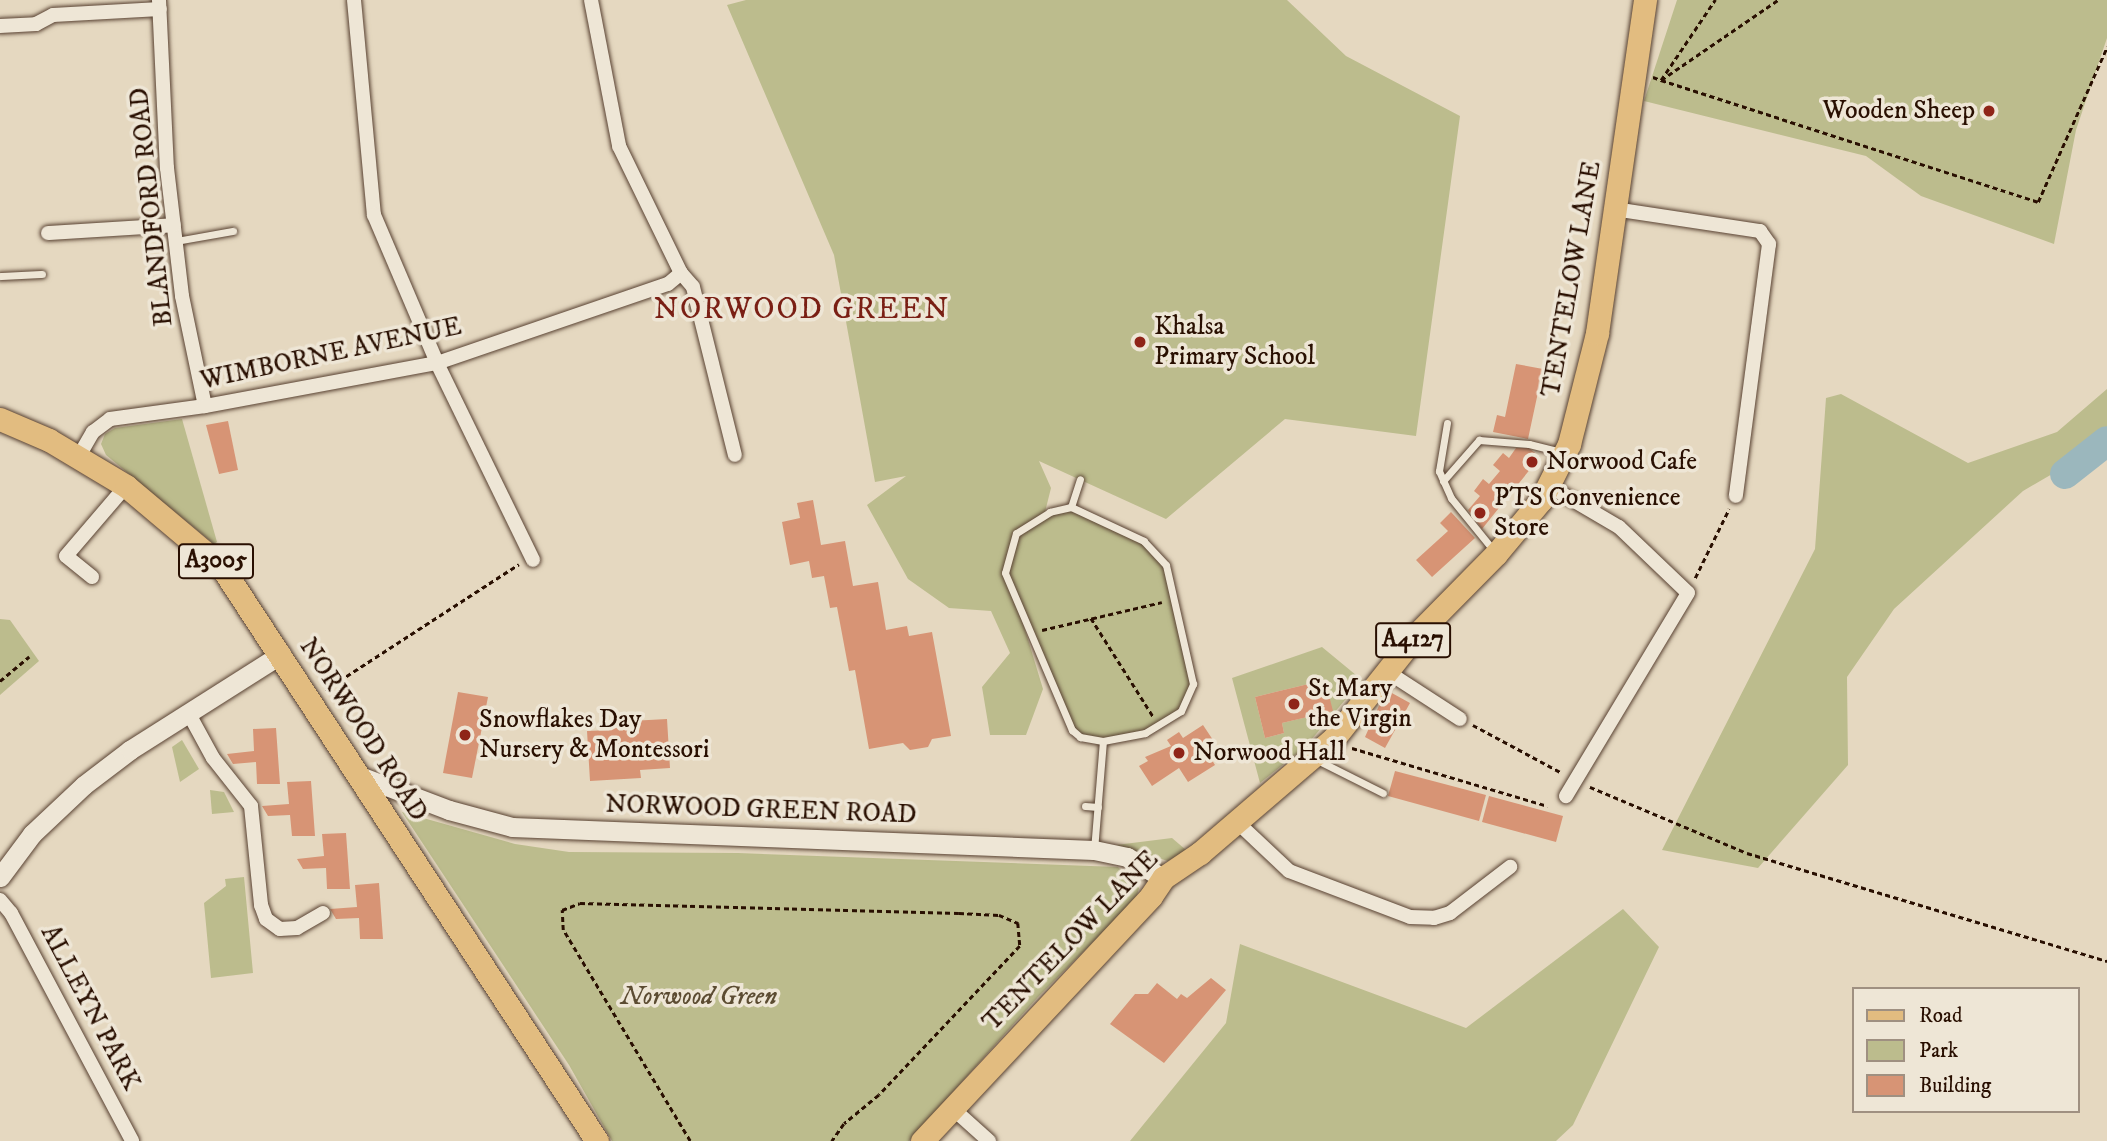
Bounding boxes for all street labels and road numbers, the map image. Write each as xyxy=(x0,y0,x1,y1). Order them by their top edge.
street label: BLANDFORD ROAD xyxy=(124,86,180,328)
street label: TENTELOW LANE xyxy=(1536,158,1608,400)
street label: WIMBORNE AVENUE xyxy=(198,311,464,397)
road number: A3005 xyxy=(178,540,255,582)
road number: A4127 xyxy=(1374,620,1452,660)
street label: NORWOOD ROAD xyxy=(292,633,434,827)
street label: NORWOOD GREEN ROAD xyxy=(605,789,917,831)
street label: TENTELOW LANE xyxy=(977,844,1165,1038)
street label: ALLEYN PARK xyxy=(33,920,147,1096)

